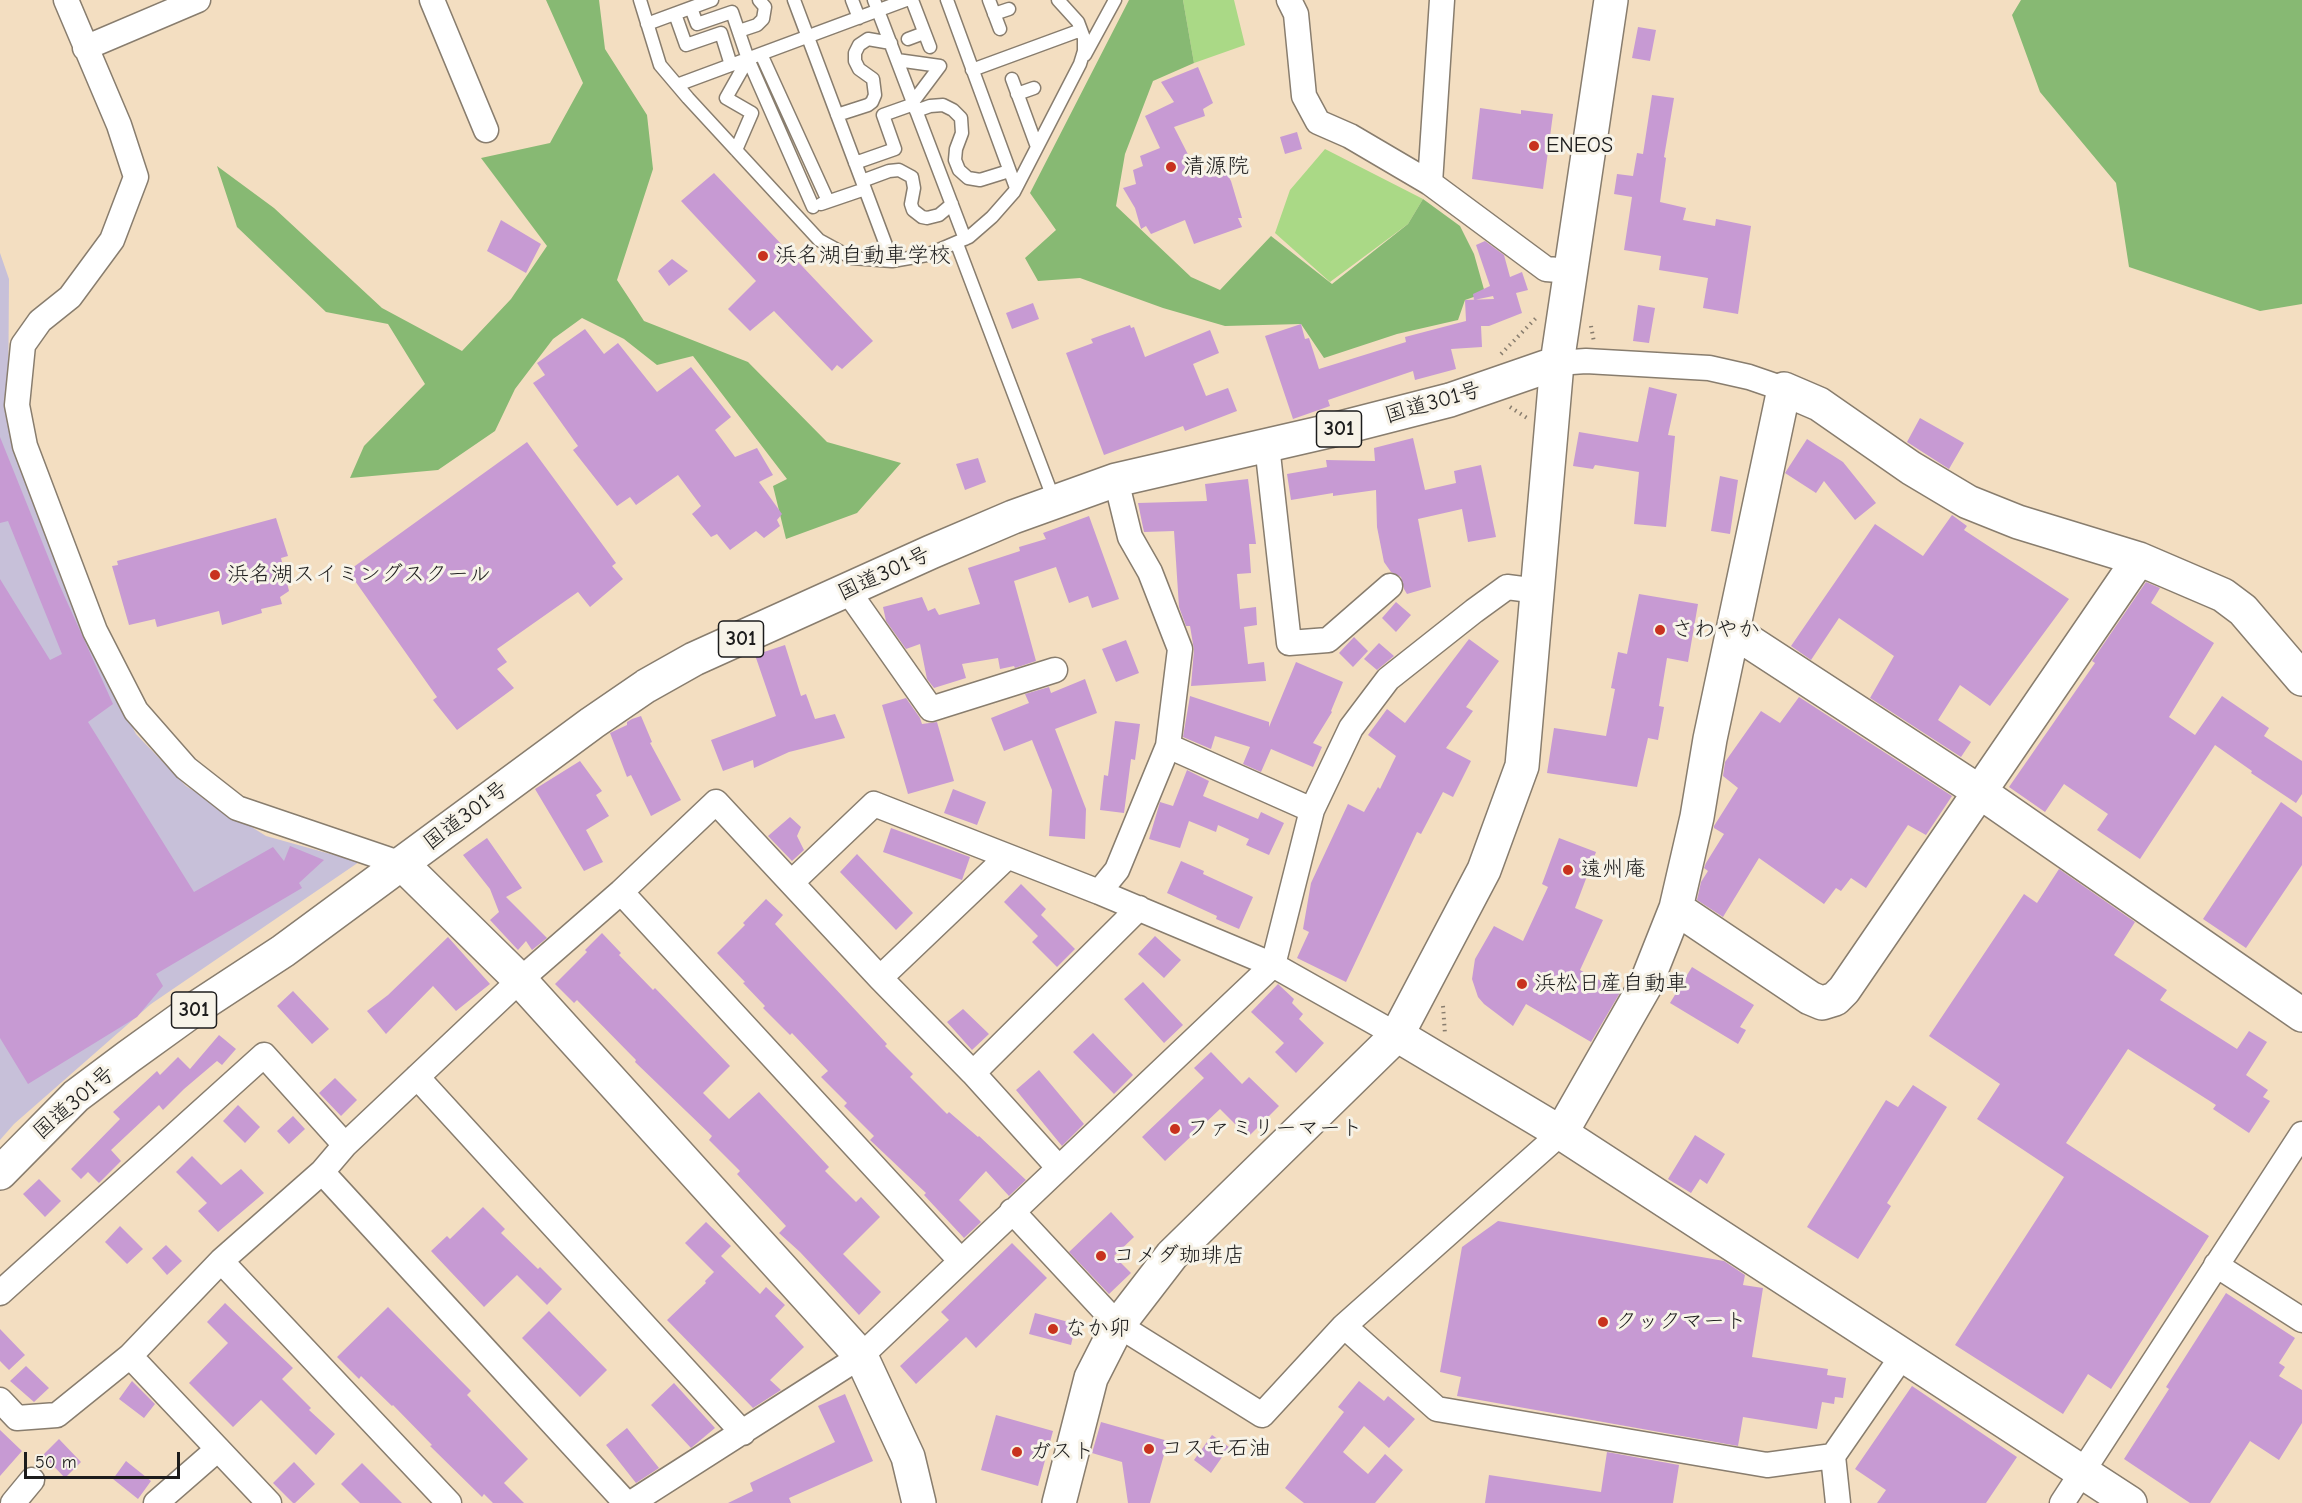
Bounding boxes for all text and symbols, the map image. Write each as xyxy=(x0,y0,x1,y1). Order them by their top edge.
place label: ENEOS xyxy=(1546,133,1613,159)
marker: ENEOS xyxy=(1527,139,1541,153)
place label: 清源院 xyxy=(1183,154,1249,180)
marker: 清源院 xyxy=(1164,160,1178,174)
place label: 浜名湖自動車学校 xyxy=(775,243,951,269)
marker: 浜名湖自動車学校 xyxy=(756,249,770,263)
street label: 国道301号 xyxy=(1382,377,1484,429)
road number: 301 xyxy=(1316,411,1362,447)
street label: 国道301号 xyxy=(833,541,935,607)
place label: 浜名湖スイミングスクール xyxy=(227,562,491,588)
marker: 浜名湖スイミングスクール xyxy=(208,568,222,582)
place label: さわやか xyxy=(1672,617,1760,643)
road number: 301 xyxy=(718,621,764,657)
marker: さわやか xyxy=(1653,623,1667,637)
street label: 国道301号 xyxy=(418,776,514,856)
place label: 遠州庵 xyxy=(1580,857,1646,883)
marker: 遠州庵 xyxy=(1561,863,1575,877)
place label: 浜松日産自動車 xyxy=(1534,971,1688,997)
marker: 浜松日産自動車 xyxy=(1515,977,1529,991)
road number: 301 xyxy=(172,992,216,1028)
street label: 国道301号 xyxy=(28,1060,120,1146)
place label: ファミリーマート xyxy=(1187,1116,1363,1142)
marker: ファミリーマート xyxy=(1168,1122,1182,1136)
place label: コメダ珈琲店 xyxy=(1113,1243,1245,1269)
marker: コメダ珈琲店 xyxy=(1094,1249,1108,1263)
place label: クックマート xyxy=(1615,1309,1747,1335)
marker: クックマート xyxy=(1596,1315,1610,1329)
place label: なか卯 xyxy=(1065,1316,1131,1342)
marker: なか卯 xyxy=(1046,1322,1060,1336)
place label: コスモ石油 xyxy=(1161,1436,1271,1462)
place label: ガスト xyxy=(1029,1439,1095,1465)
scale bar xyxy=(27,1440,183,1478)
marker: コスモ石油 xyxy=(1142,1442,1156,1456)
marker: ガスト xyxy=(1010,1445,1024,1459)
text: 50 m xyxy=(35,1452,77,1473)

